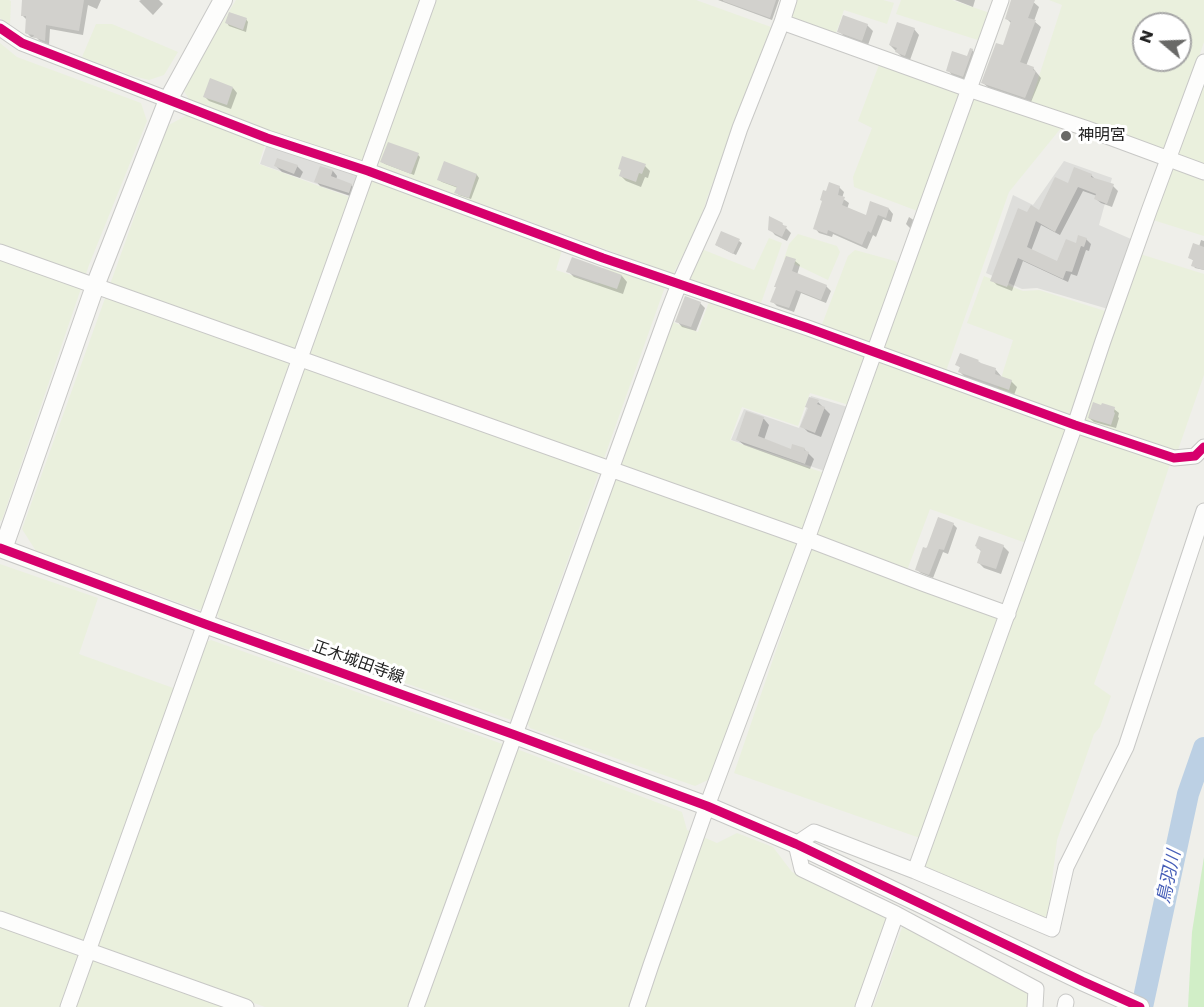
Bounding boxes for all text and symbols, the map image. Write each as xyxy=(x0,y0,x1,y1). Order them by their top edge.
north arrow xyxy=(1132,12,1192,72)
text: N xyxy=(1134,27,1159,46)
place label: 神明宮 xyxy=(1078,126,1126,146)
marker: 神明宮 xyxy=(1059,129,1073,143)
street label: 正木城田寺線 xyxy=(310,638,406,688)
water label: 鳥羽川 xyxy=(1154,848,1186,906)

